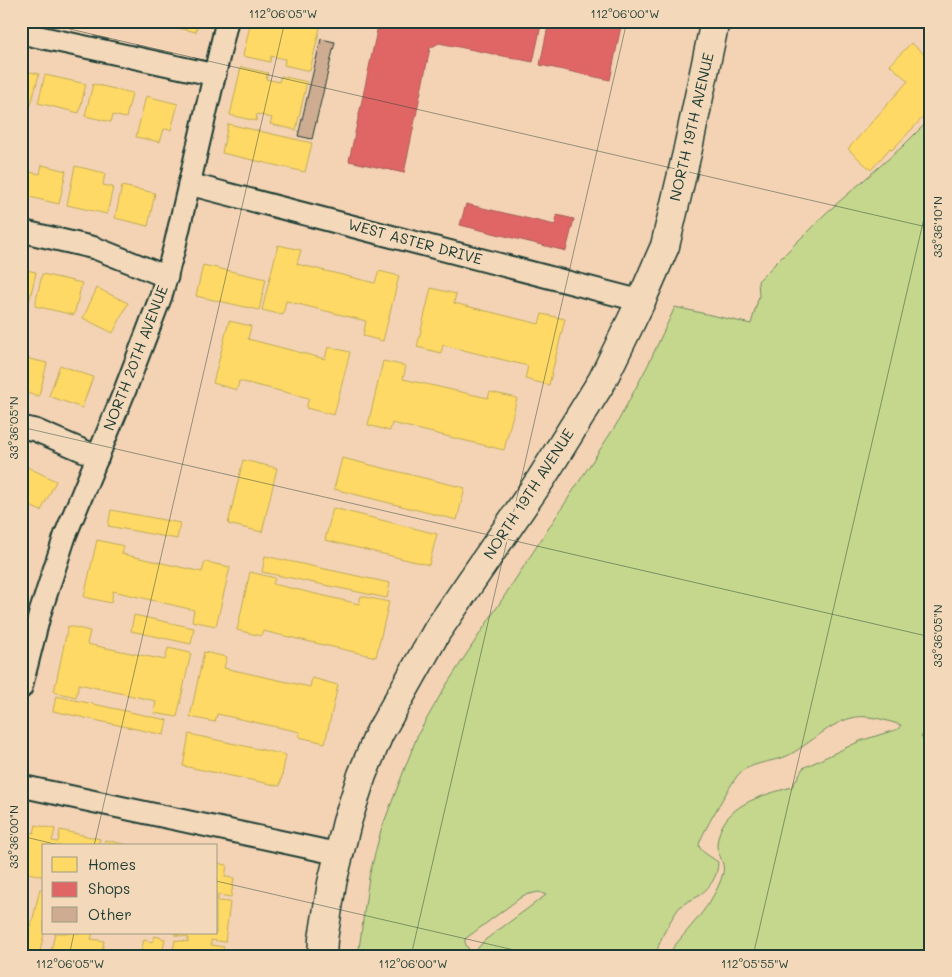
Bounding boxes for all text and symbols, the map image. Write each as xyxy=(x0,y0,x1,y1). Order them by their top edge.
text: 112°06'05"W xyxy=(249,5,317,21)
text: 112°06'00"W xyxy=(591,5,659,21)
street label: NORTH 19TH AVENUE xyxy=(664,50,718,203)
text: 33°36'10"N xyxy=(929,196,945,258)
street label: WEST ASTER DRIVE xyxy=(346,213,485,269)
street label: NORTH 20TH AVENUE xyxy=(98,282,172,433)
text: 33°36'05"N xyxy=(5,396,21,460)
street label: NORTH 19TH AVENUE xyxy=(478,424,578,563)
text: 33°36'05"N xyxy=(929,604,945,668)
text: 33°36'00"N xyxy=(5,805,21,869)
legend xyxy=(42,844,218,934)
text: Homes xyxy=(88,854,136,874)
text: Shops xyxy=(88,878,130,898)
text: Other xyxy=(88,904,132,924)
text: 112°06'05"W xyxy=(36,955,104,971)
text: 112°06'00"W xyxy=(379,955,447,971)
text: 112°05'55"W xyxy=(721,955,789,971)

